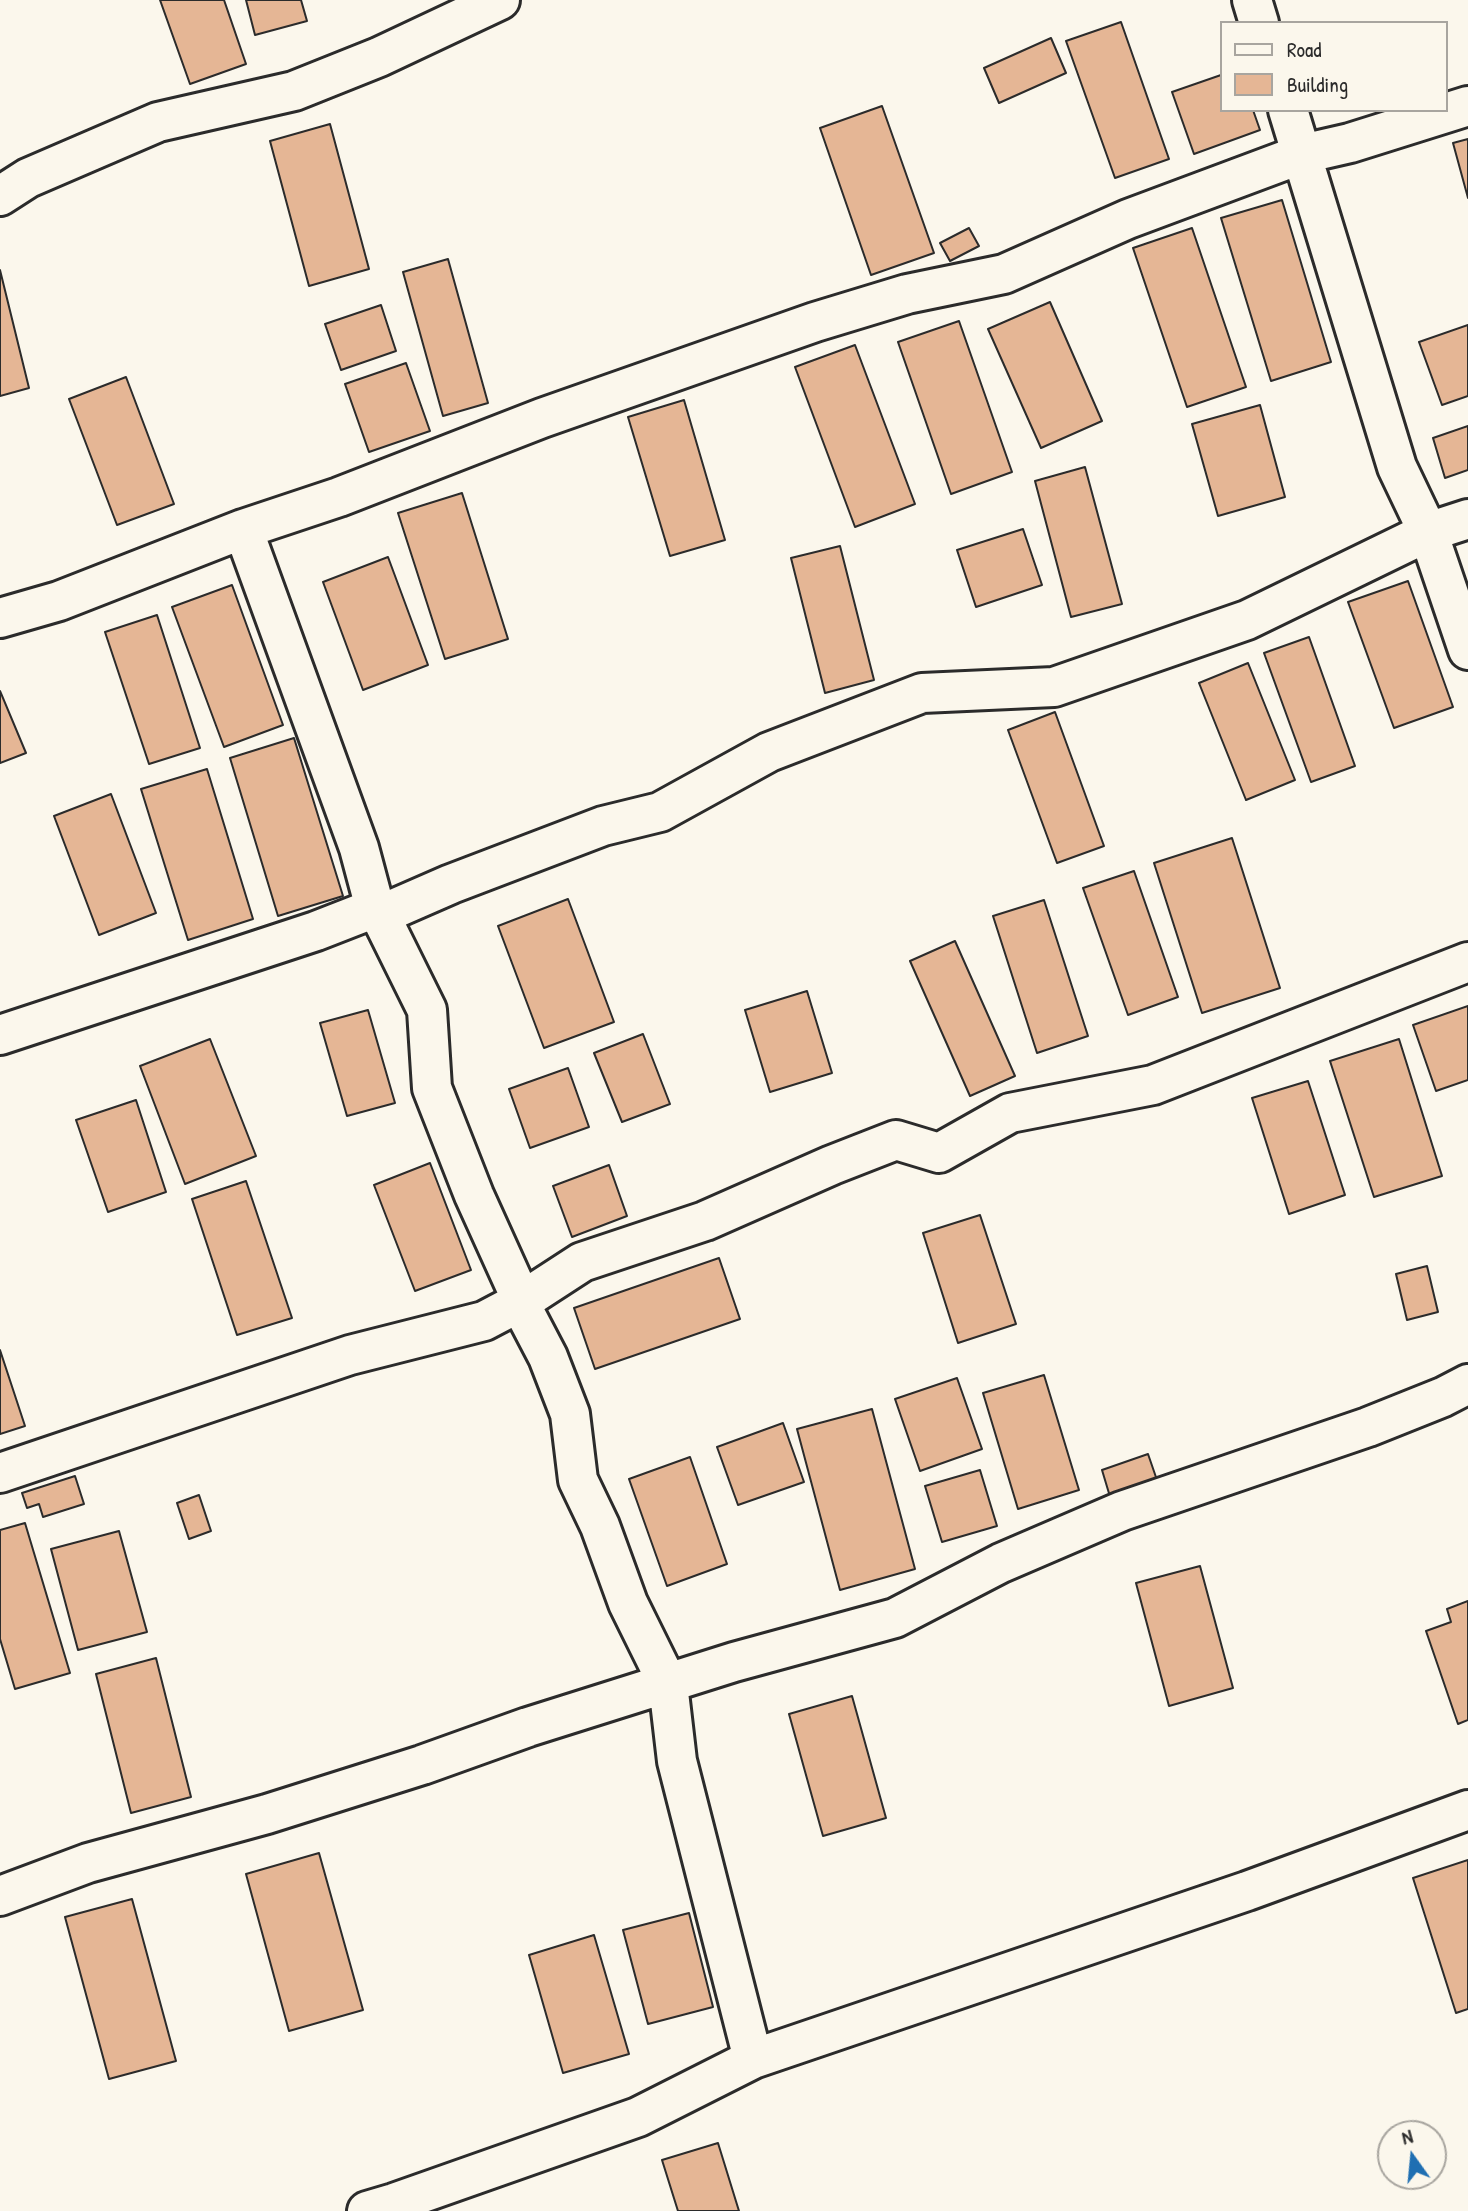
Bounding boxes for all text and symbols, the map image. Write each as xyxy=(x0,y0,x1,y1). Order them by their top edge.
legend xyxy=(1220,21,1447,112)
text: Road xyxy=(1287,35,1321,64)
text: Building xyxy=(1287,70,1348,99)
north arrow xyxy=(1377,2120,1447,2190)
text: N xyxy=(1399,2123,1415,2151)

